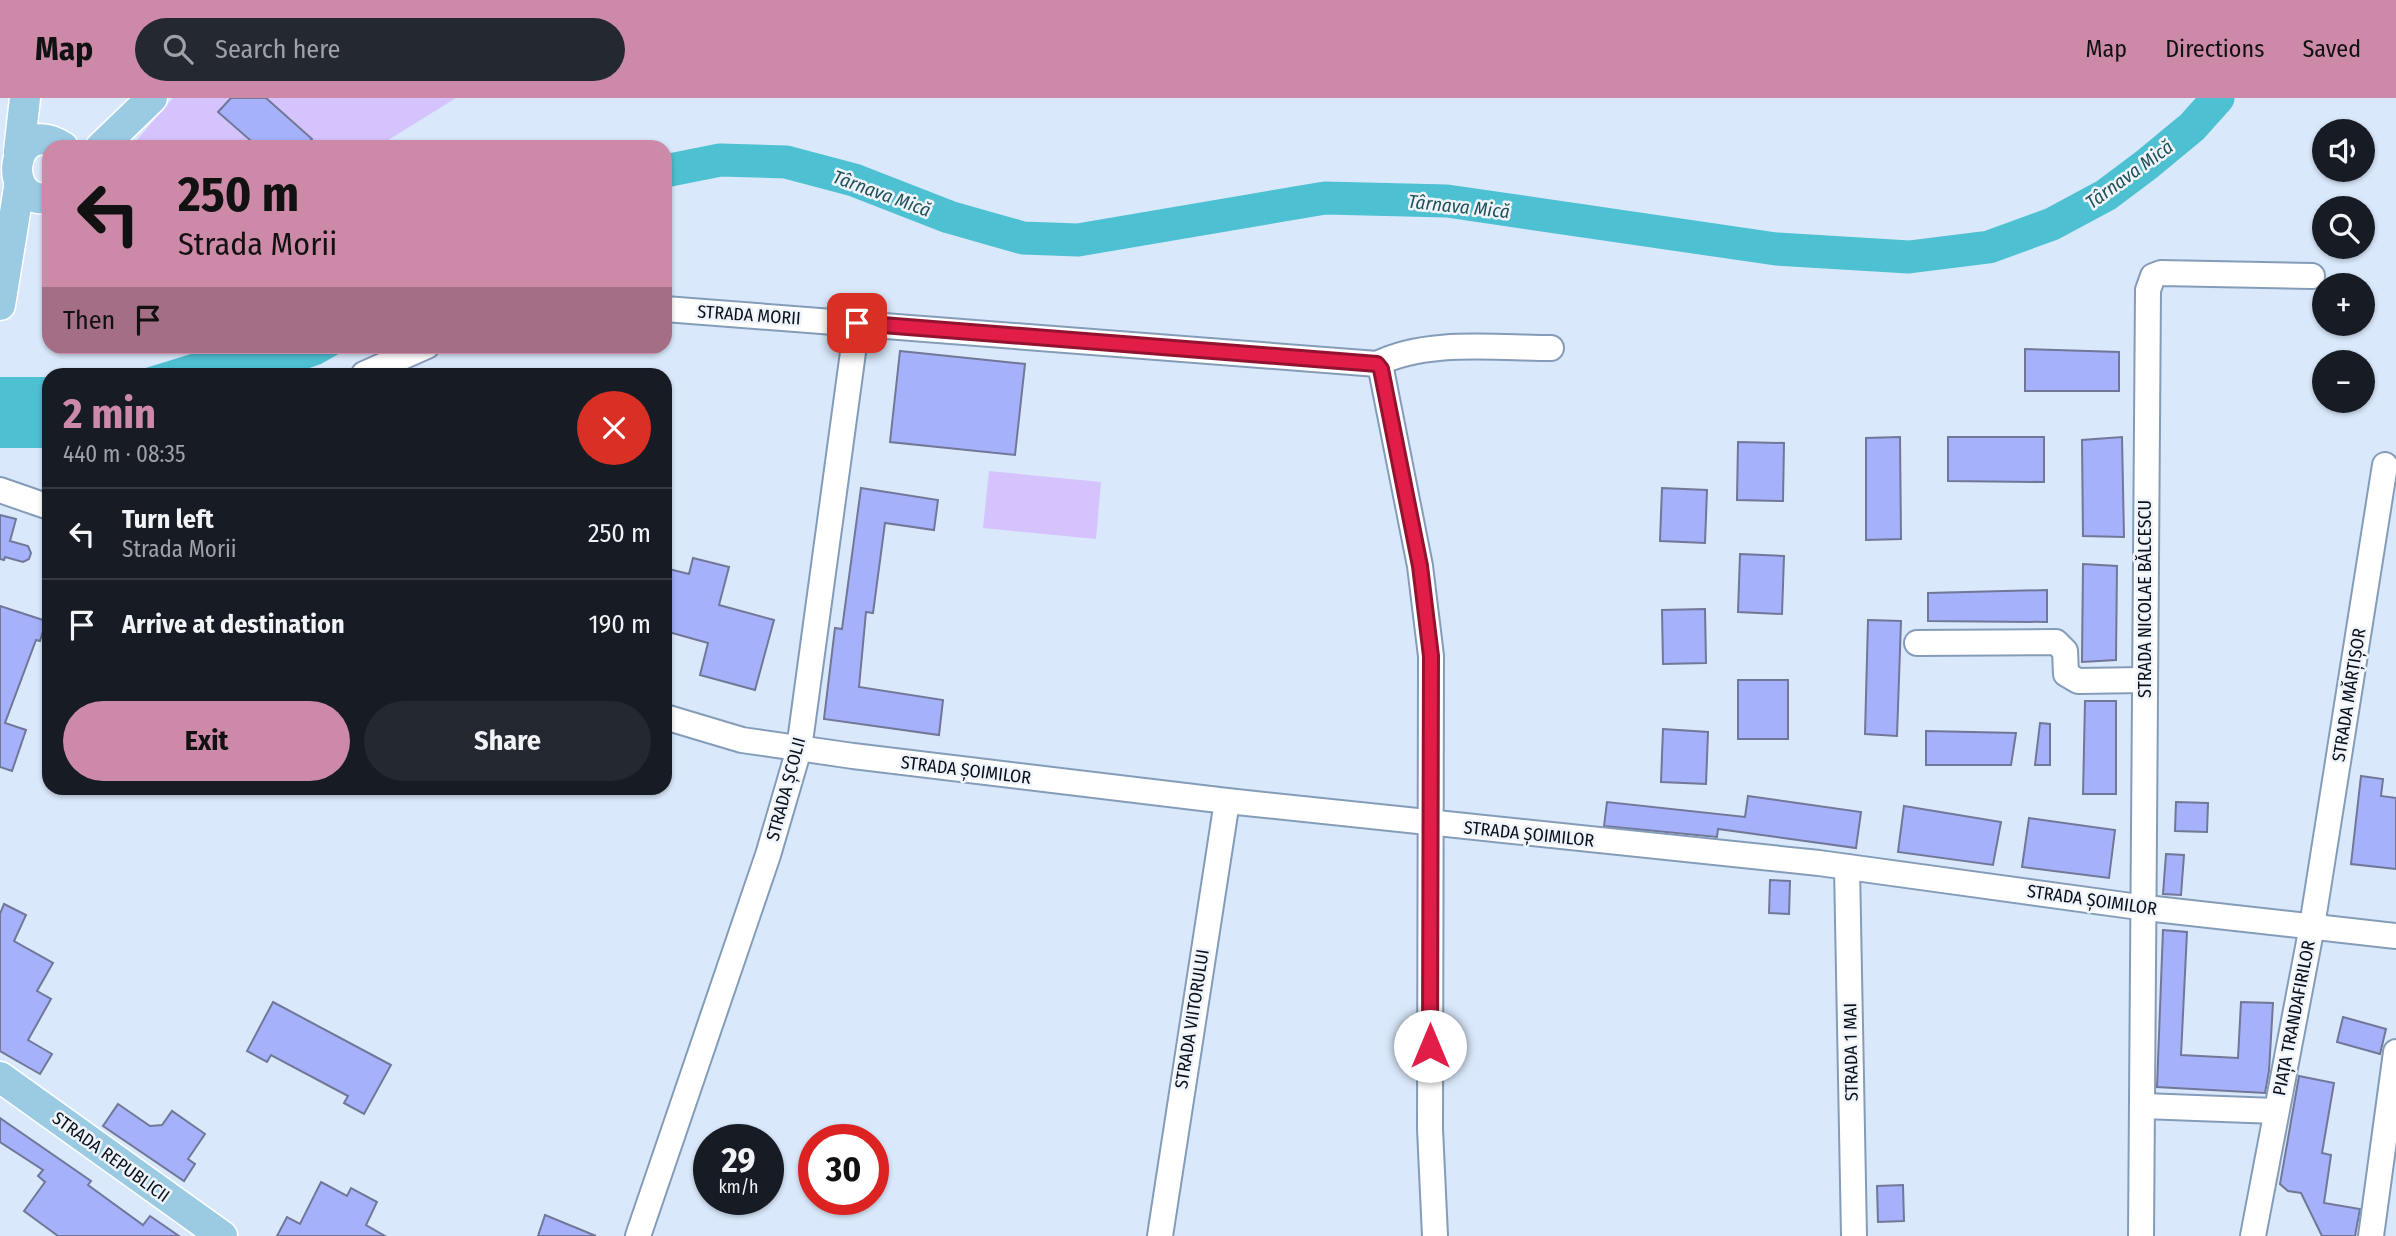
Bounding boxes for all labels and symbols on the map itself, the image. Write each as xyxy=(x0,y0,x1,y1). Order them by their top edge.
water label: Târnava Mică xyxy=(2081,135,2178,214)
water label: Târnava Mică xyxy=(830,165,934,222)
water label: Târnava Mică xyxy=(1407,190,1511,223)
pin xyxy=(827,293,887,353)
street label: STRADA MORII xyxy=(697,300,801,330)
street label: STRADA NICOLAE BĂLCESCU xyxy=(2134,500,2156,698)
street label: STRADA MĂRȚIȘOR xyxy=(2328,626,2370,763)
street label: STRADA ȘCOLII xyxy=(762,735,810,843)
street label: STRADA ȘOIMILOR xyxy=(900,751,1032,789)
street label: STRADA ȘOIMILOR xyxy=(1463,816,1595,852)
street label: STRADA ȘOIMILOR xyxy=(2026,880,2159,920)
street label: PIAȚA TRANDAFIRILOR xyxy=(2268,938,2320,1097)
street label: STRADA VIITORULUI xyxy=(1170,948,1214,1090)
street label: STRADA 1 MAI xyxy=(1839,1003,1863,1101)
position arrow xyxy=(1393,1009,1467,1083)
street label: STRADA REPUBLICII xyxy=(48,1107,174,1207)
speed limit sign: 30 xyxy=(798,1124,889,1215)

